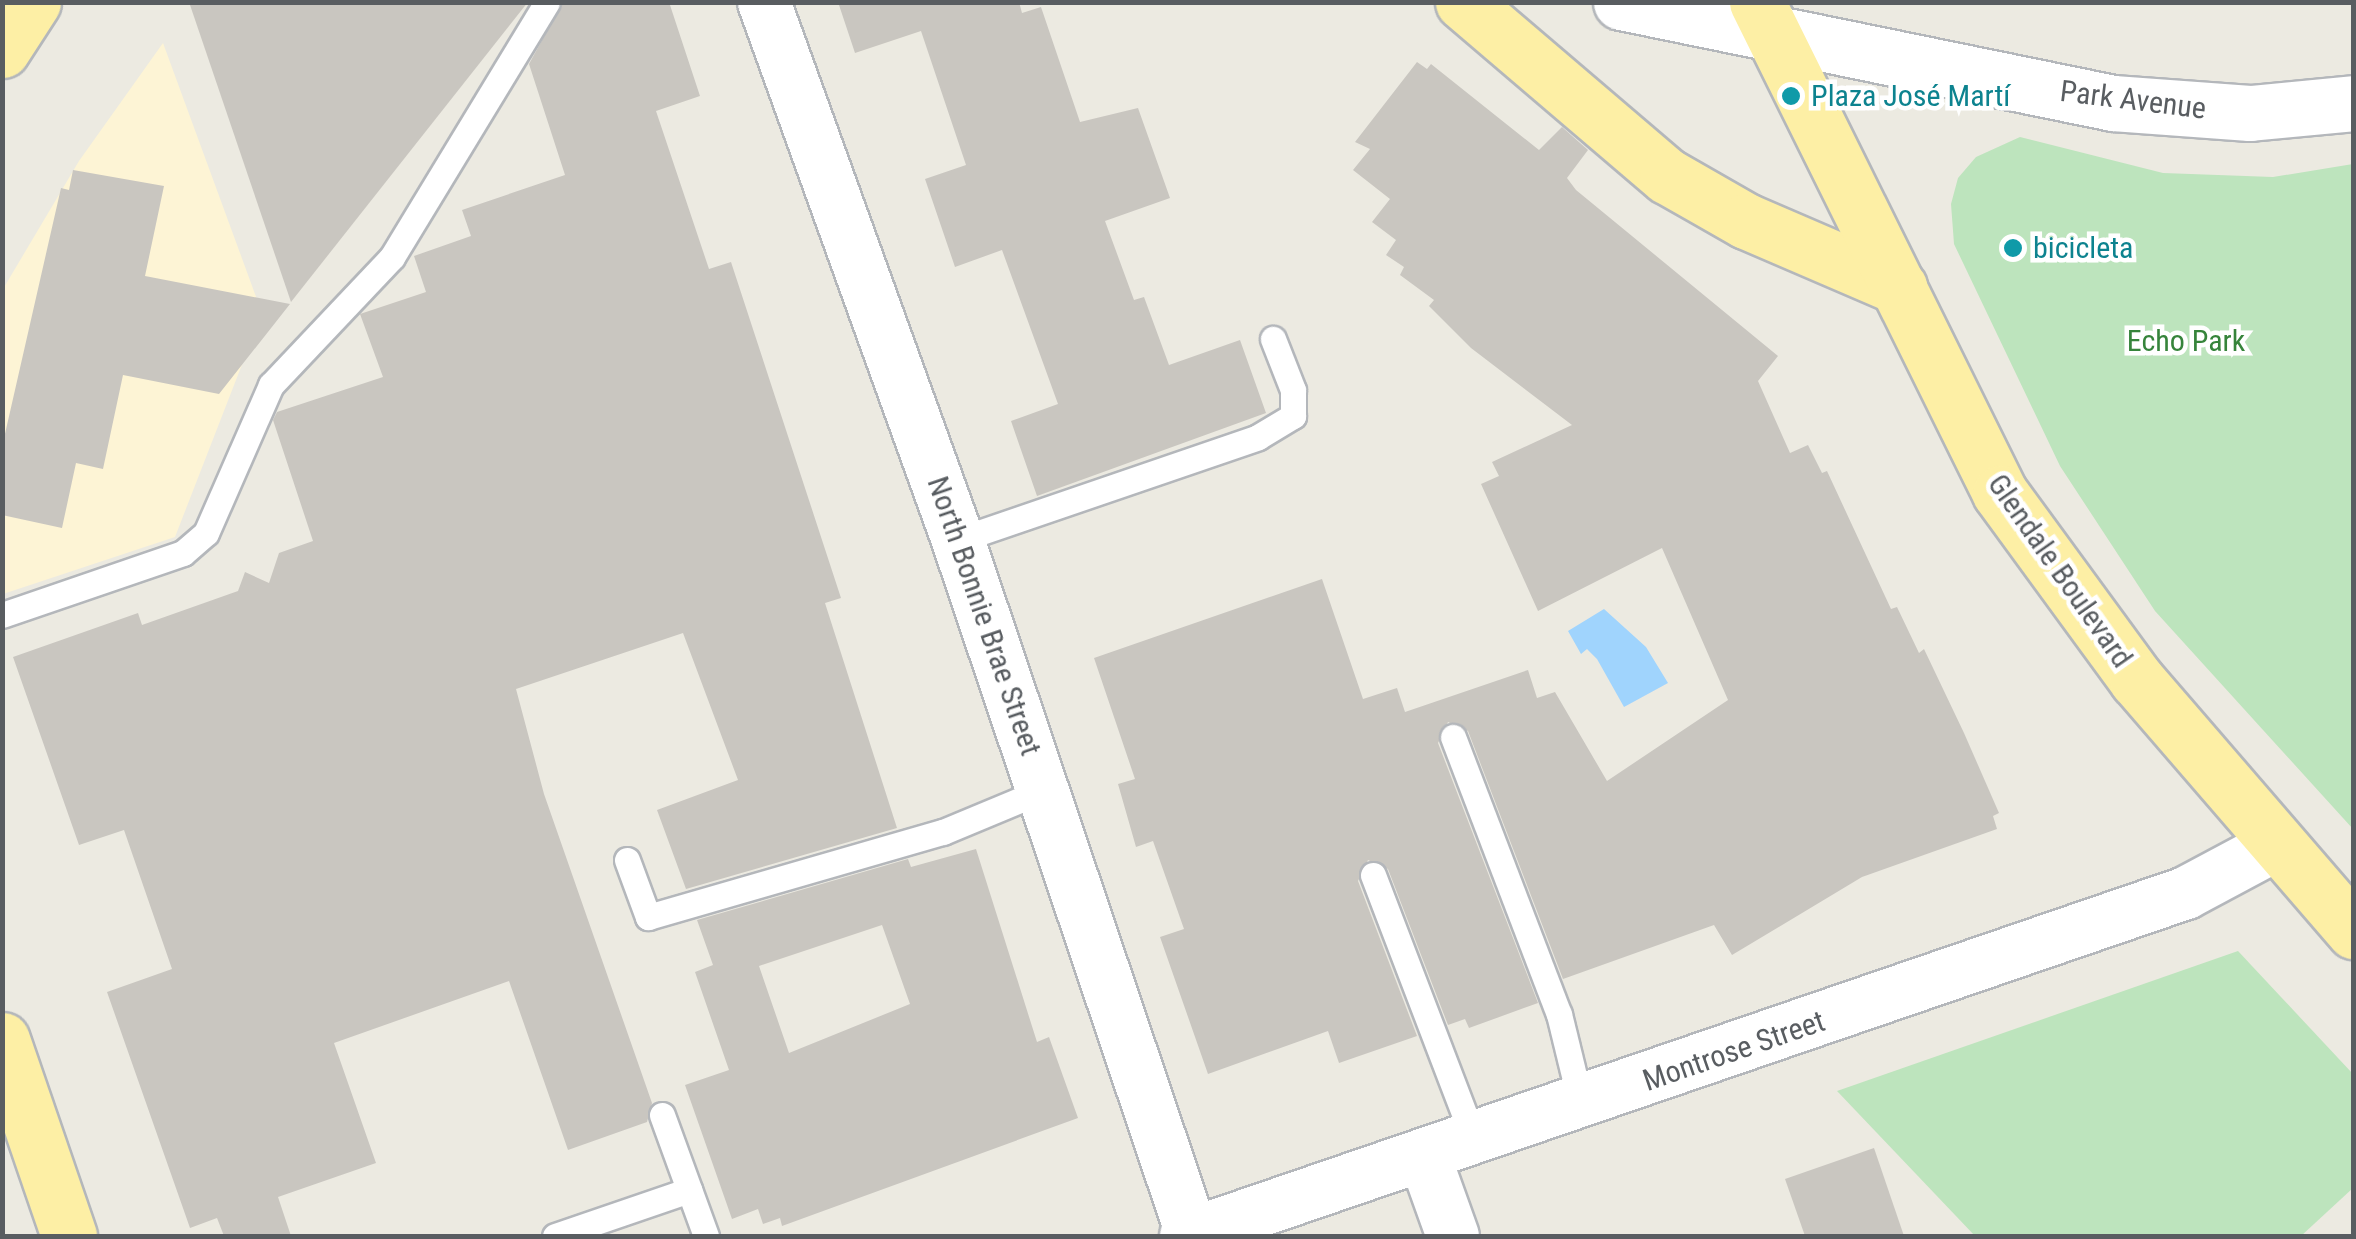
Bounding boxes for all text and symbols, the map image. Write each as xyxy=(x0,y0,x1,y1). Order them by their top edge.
street label: Park Avenue xyxy=(2058,73,2208,127)
place label: Plaza José Martí xyxy=(1811,78,2010,114)
marker: Plaza José Martí xyxy=(1780,85,1802,107)
place label: bicicleta xyxy=(2033,230,2133,266)
marker: bicicleta xyxy=(2002,237,2024,259)
park label: Echo Park xyxy=(2127,323,2245,359)
street label: Glendale Boulevard xyxy=(1980,467,2140,675)
street label: North Bonnie Brae Street xyxy=(919,472,1049,760)
street label: Montrose Street xyxy=(1638,1003,1830,1099)

